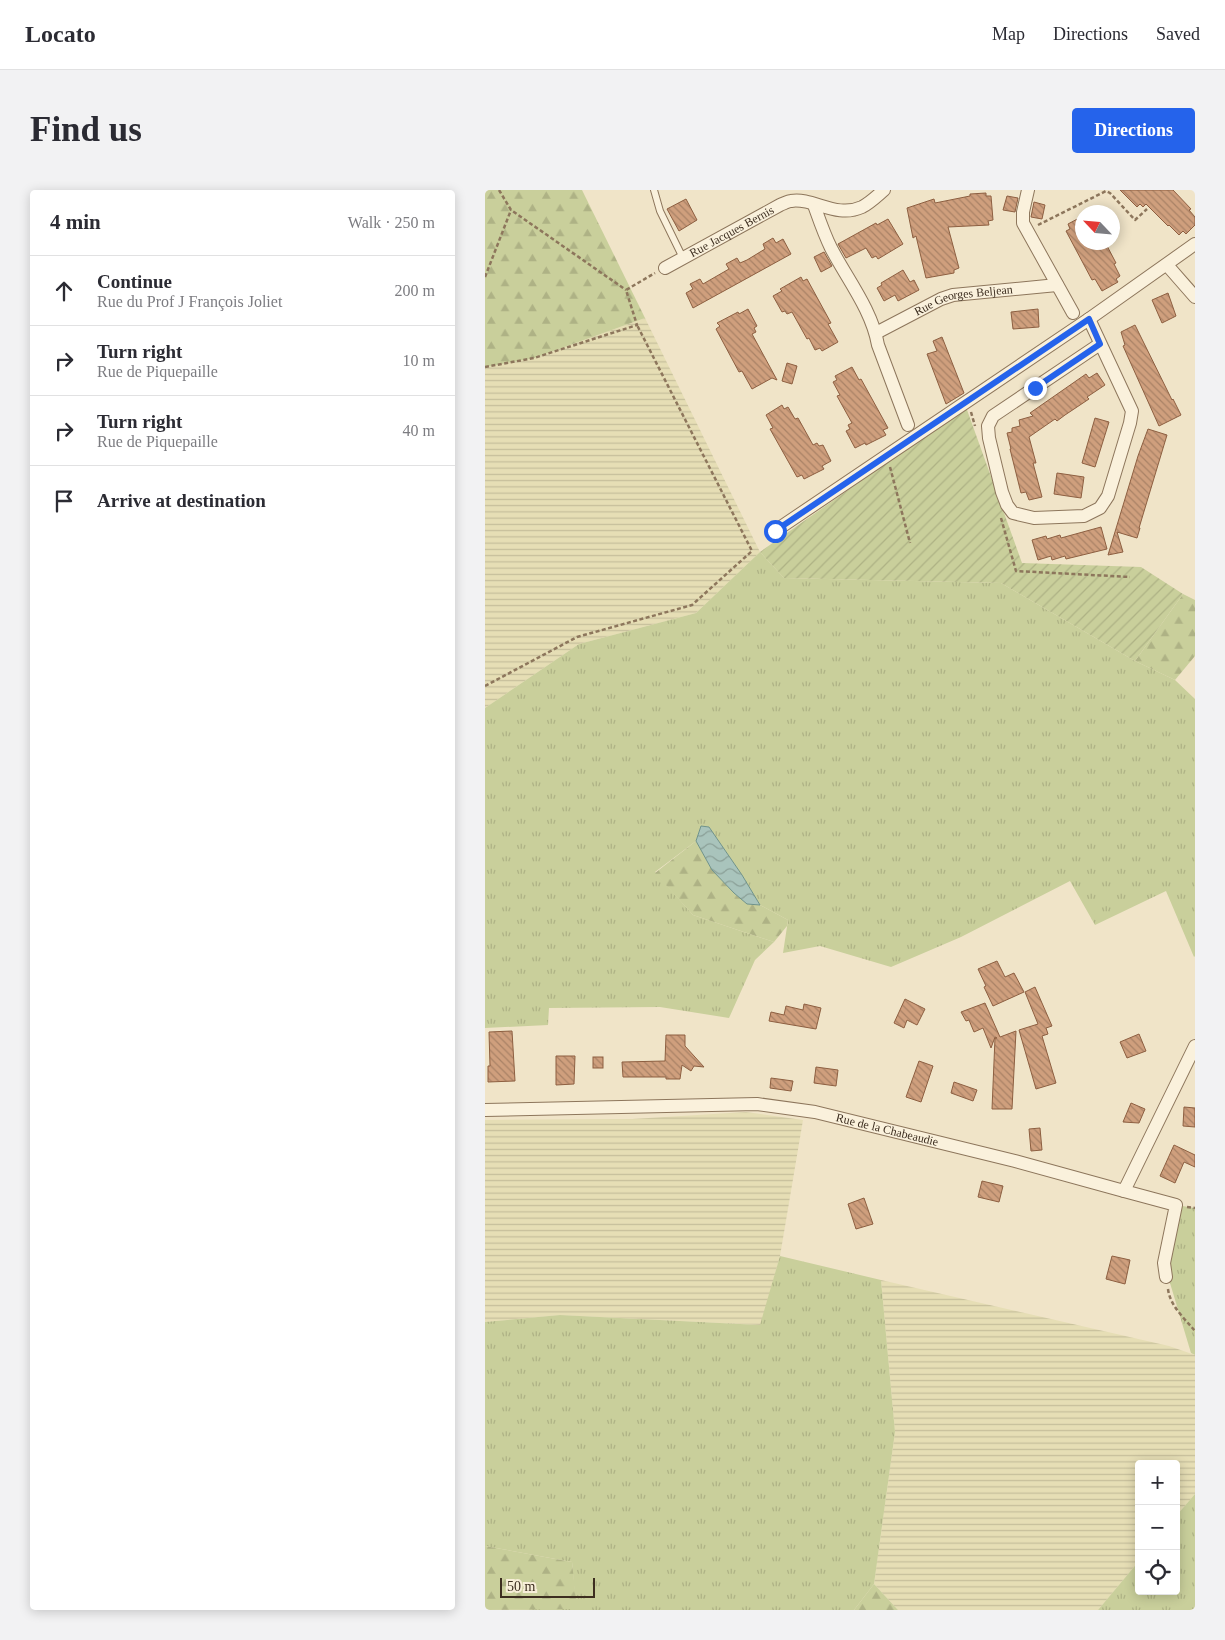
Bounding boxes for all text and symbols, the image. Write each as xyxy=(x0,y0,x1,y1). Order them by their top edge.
text: Locato xyxy=(25,21,96,47)
text: Map xyxy=(992,24,1025,44)
text: Directions xyxy=(1053,24,1128,44)
text: Saved xyxy=(1156,24,1200,44)
button: Directions xyxy=(1072,108,1195,153)
text: Find us xyxy=(30,110,142,149)
street label: Rue Jacques Bernis xyxy=(687,203,777,260)
north arrow xyxy=(1075,205,1120,250)
text: 4 min xyxy=(50,210,101,234)
text: Walk · 250 m xyxy=(348,214,435,231)
text: Continue xyxy=(97,271,172,292)
icon: ahead xyxy=(50,277,78,305)
text: 200 m xyxy=(395,282,435,299)
street label: Rue Georges Beljean xyxy=(912,282,1013,319)
text: Rue du Prof J François Joliet xyxy=(97,293,282,310)
text: Turn right xyxy=(97,341,182,362)
icon: right xyxy=(50,347,78,375)
text: 10 m xyxy=(403,352,435,369)
text: Rue de Piquepaille xyxy=(97,363,218,380)
route end xyxy=(1024,377,1047,400)
text: Turn right xyxy=(97,411,182,432)
icon: right xyxy=(50,417,78,445)
text: 40 m xyxy=(403,422,435,439)
text: Rue de Piquepaille xyxy=(97,433,218,450)
icon: arrive xyxy=(50,487,78,515)
text: Arrive at destination xyxy=(97,490,266,511)
route start xyxy=(764,520,787,543)
street label: Rue de la Chabeaudie xyxy=(835,1110,940,1149)
map controls xyxy=(1135,1460,1180,1595)
button: + xyxy=(1135,1460,1180,1505)
button: − xyxy=(1135,1505,1180,1550)
button: locate xyxy=(1135,1550,1180,1595)
scale bar xyxy=(500,1575,595,1598)
text: 50 m xyxy=(507,1579,535,1594)

